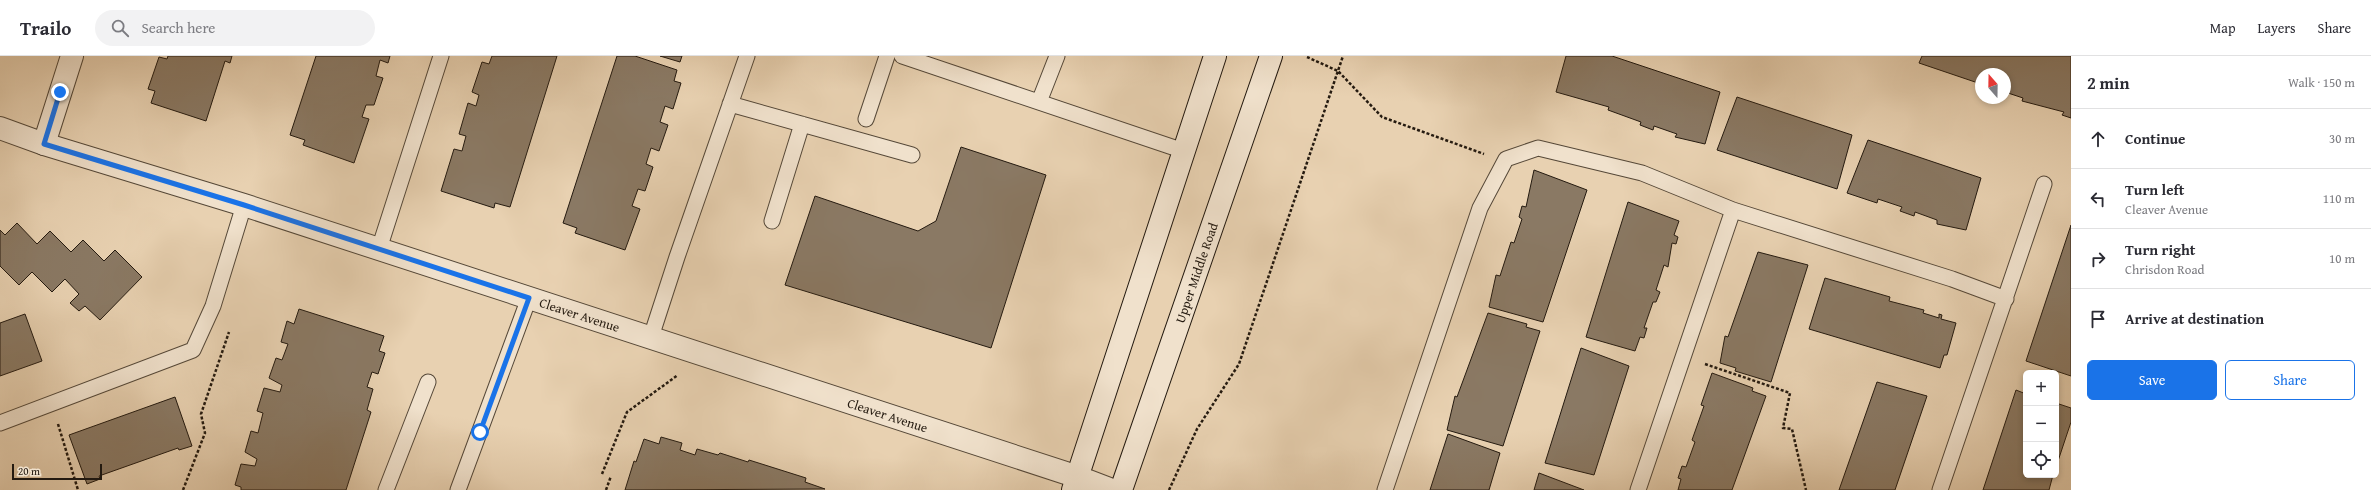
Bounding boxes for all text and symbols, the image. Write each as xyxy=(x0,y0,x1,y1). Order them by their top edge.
search box xyxy=(95,10,375,46)
text: Trailo xyxy=(20,14,71,42)
icon: search xyxy=(109,17,131,39)
text: Search here xyxy=(141,17,215,38)
text: Map xyxy=(2210,18,2236,38)
text: Layers xyxy=(2258,18,2296,38)
text: Share xyxy=(2318,18,2351,38)
north arrow xyxy=(1975,68,2011,104)
text: 2 min xyxy=(2087,70,2129,95)
text: Walk · 150 m xyxy=(2288,73,2355,92)
route end xyxy=(51,83,69,101)
icon: ahead xyxy=(2087,128,2109,150)
text: Continue xyxy=(2125,128,2186,149)
text: 30 m xyxy=(2329,129,2355,148)
text: Turn left xyxy=(2125,179,2184,200)
icon: left xyxy=(2087,188,2109,210)
text: 110 m xyxy=(2323,189,2355,208)
text: Cleaver Avenue xyxy=(2125,200,2208,219)
street label: Upper Middle Road xyxy=(1170,220,1222,325)
text: Turn right xyxy=(2125,239,2196,260)
icon: right xyxy=(2087,248,2109,270)
text: 10 m xyxy=(2329,249,2355,268)
text: Chrisdon Road xyxy=(2125,260,2204,279)
street label: Cleaver Avenue xyxy=(537,293,622,336)
icon: arrive xyxy=(2087,308,2109,330)
text: Arrive at destination xyxy=(2125,308,2264,329)
button: Save xyxy=(2087,360,2217,400)
button: Share xyxy=(2225,360,2355,400)
map controls xyxy=(2023,370,2059,478)
button: + xyxy=(2023,370,2059,406)
street label: Cleaver Avenue xyxy=(845,393,930,437)
button: − xyxy=(2023,406,2059,442)
route start xyxy=(471,423,489,441)
button: locate xyxy=(2023,442,2059,478)
scale bar xyxy=(12,462,102,481)
text: 20 m xyxy=(18,463,40,479)

